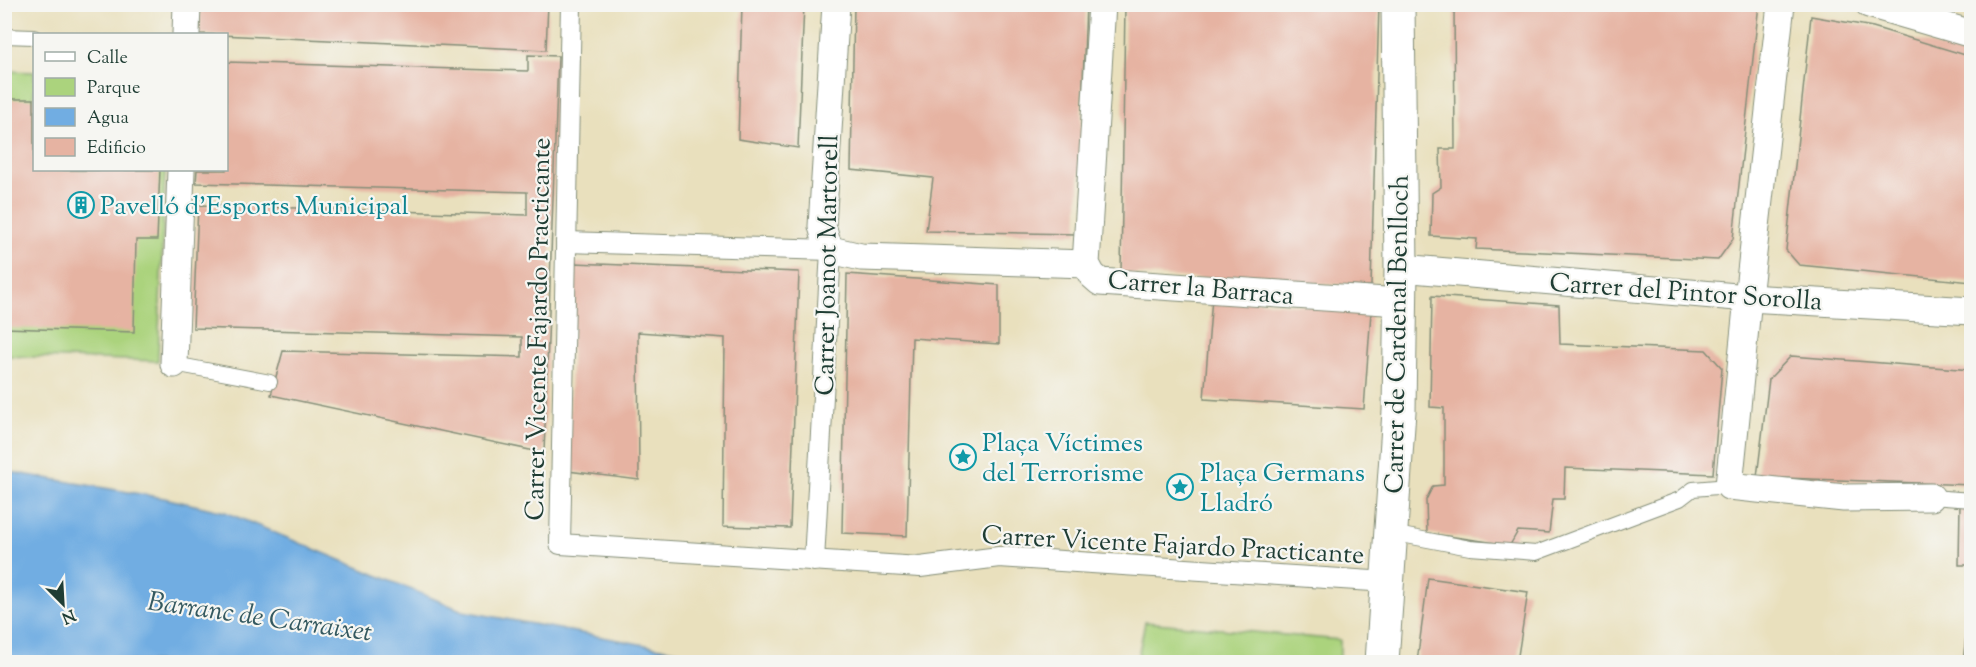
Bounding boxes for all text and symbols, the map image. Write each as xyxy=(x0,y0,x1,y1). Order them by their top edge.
legend xyxy=(33,33,228,171)
text: Calle xyxy=(87,46,128,72)
text: Parque xyxy=(87,76,140,102)
text: Agua xyxy=(87,106,129,132)
street label: Carrer Joanot Martorell xyxy=(808,134,849,396)
text: Edificio xyxy=(87,136,146,162)
street label: Carrer Vicente Fajardo Practicante xyxy=(518,137,561,521)
street label: Carrer de Cardenal Benlloch xyxy=(1377,174,1420,494)
place label: Pavelló d'Esports Municipal xyxy=(100,189,409,226)
building icon: Pavelló d'Esports Municipal xyxy=(66,190,96,220)
street label: Carrer la Barraca xyxy=(1106,263,1295,316)
street label: Carrer del Pintor Sorolla xyxy=(1548,265,1824,321)
place label: Plaça Víctimes del Terrorisme xyxy=(982,426,1144,493)
place icon: Plaça Víctimes del Terrorisme xyxy=(948,442,978,472)
place label: Plaça Germans Lladró xyxy=(1200,456,1365,523)
place icon: Plaça Germans Lladró xyxy=(1165,472,1195,502)
street label: Carrer Vicente Fajardo Practicante xyxy=(981,518,1365,575)
north arrow xyxy=(33,574,93,634)
water label: Barranc de Carraixet xyxy=(145,583,374,654)
text: N xyxy=(57,602,79,629)

